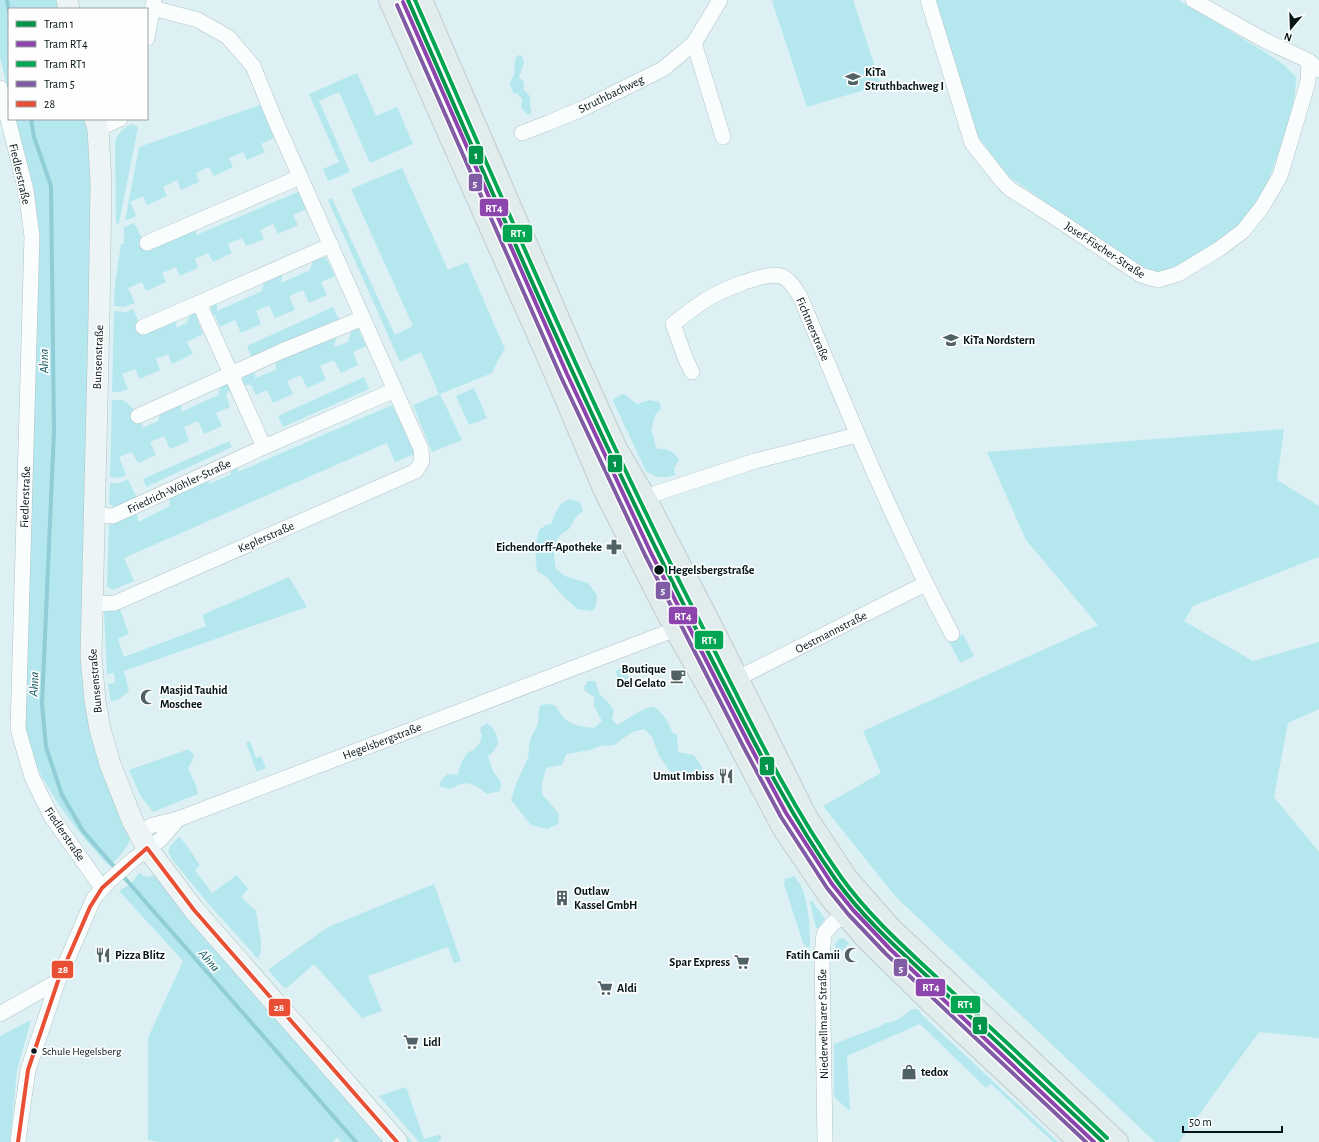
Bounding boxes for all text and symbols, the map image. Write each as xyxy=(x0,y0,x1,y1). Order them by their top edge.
legend xyxy=(8,8,148,120)
north arrow xyxy=(1271,8,1311,48)
text: Tram 1 xyxy=(44,18,74,30)
text: N xyxy=(1282,31,1293,43)
text: Tram RT4 xyxy=(44,38,88,50)
text: Tram RT1 xyxy=(44,58,86,70)
place label: KiTa Struthbachweg I xyxy=(865,66,944,92)
school or university icon: KiTa Struthbachweg I xyxy=(844,70,862,88)
street label: Struthbachweg xyxy=(576,73,646,115)
text: Tram 5 xyxy=(44,78,75,90)
text: 28 xyxy=(44,98,55,110)
street label: Fiedlerstraße xyxy=(7,142,33,206)
line badge: 1 xyxy=(468,145,484,165)
text: 1 xyxy=(474,150,478,161)
line badge: 5 xyxy=(468,173,483,192)
text: 5 xyxy=(473,178,478,189)
line badge: RT4 xyxy=(479,198,509,217)
text: RT4 xyxy=(485,203,503,214)
street label: Josef-Fischer-Straße xyxy=(1063,220,1147,280)
line badge: RT1 xyxy=(502,224,533,243)
text: RT1 xyxy=(510,228,526,239)
street label: Fichtnerstraße xyxy=(794,295,832,363)
street label: Bunsenstraße xyxy=(91,325,105,389)
school or university icon: KiTa Nordstern xyxy=(942,331,960,349)
place label: KiTa Nordstern xyxy=(963,334,1035,346)
water label: Ahna xyxy=(38,348,51,374)
line badge: 1 xyxy=(607,454,623,473)
street label: Friedrich-Wöhler-Straße xyxy=(125,457,233,515)
text: 1 xyxy=(613,458,617,469)
street label: Fiedlerstraße xyxy=(18,466,32,528)
street label: Keplerstraße xyxy=(236,519,296,555)
pharmacy icon: Eichendorff-Apotheke xyxy=(605,538,623,556)
place label: Eichendorff-Apotheke xyxy=(496,541,602,553)
marker: Hegelsbergstraße xyxy=(652,563,666,577)
place label: Hegelsbergstraße xyxy=(668,564,755,576)
line badge: 5 xyxy=(655,581,671,600)
text: 5 xyxy=(661,585,666,596)
line badge: RT4 xyxy=(668,606,698,625)
street label: Oestmannstraße xyxy=(793,609,869,655)
text: RT4 xyxy=(674,611,692,622)
line badge: RT1 xyxy=(694,630,724,650)
text: RT1 xyxy=(701,635,717,646)
street label: Bunsenstraße xyxy=(86,648,104,714)
place label: Boutique Del Gelato xyxy=(616,663,666,689)
cafe icon: Boutique Del Gelato xyxy=(669,667,687,685)
water label: Ahna xyxy=(27,671,42,698)
place label: Masjid Tauhid Moschee xyxy=(160,684,228,710)
mosque icon: Masjid Tauhid Moschee xyxy=(139,688,157,706)
street label: Hegelsbergstraße xyxy=(341,720,423,762)
line badge: 1 xyxy=(759,756,775,776)
text: 1 xyxy=(765,761,769,772)
restaurant icon: Umut Imbiss xyxy=(717,767,735,785)
place label: Umut Imbiss xyxy=(653,770,714,782)
street label: Fiedlerstraße xyxy=(43,805,87,863)
place label: Outlaw Kassel GmbH xyxy=(574,885,637,911)
building icon: Outlaw Kassel GmbH xyxy=(553,889,571,907)
restaurant icon: Pizza Blitz xyxy=(94,946,112,964)
mosque icon: Fatih Camii xyxy=(843,946,861,964)
water label: Ahna xyxy=(195,947,222,975)
place label: Pizza Blitz xyxy=(115,949,165,961)
place label: Fatih Camii xyxy=(786,949,840,961)
supermarket icon: Spar Express xyxy=(733,953,751,971)
place label: Spar Express xyxy=(669,956,730,968)
line badge: 5 xyxy=(893,958,908,977)
line badge: 28 xyxy=(51,960,74,979)
text: 5 xyxy=(899,963,904,974)
text: 28 xyxy=(58,964,68,975)
street label: Niedervellmarer Straße xyxy=(816,969,830,1079)
line badge: RT4 xyxy=(915,978,946,997)
supermarket icon: Aldi xyxy=(596,979,614,997)
place label: Aldi xyxy=(617,982,637,994)
text: RT4 xyxy=(922,982,940,993)
line badge: RT1 xyxy=(950,995,981,1014)
line badge: 28 xyxy=(268,998,291,1017)
text: RT1 xyxy=(957,999,973,1010)
text: 28 xyxy=(274,1002,284,1013)
line badge: 1 xyxy=(972,1016,988,1035)
text: 1 xyxy=(978,1021,982,1032)
supermarket icon: Lidl xyxy=(402,1033,420,1051)
place label: Lidl xyxy=(423,1036,441,1048)
marker: Schule Hegelsberg xyxy=(29,1046,39,1056)
place label: Schule Hegelsberg xyxy=(42,1046,122,1057)
shop icon: tedox xyxy=(900,1063,918,1081)
place label: tedox xyxy=(921,1066,949,1078)
scale bar xyxy=(1183,1108,1282,1134)
text: 50 m xyxy=(1189,1116,1212,1128)

